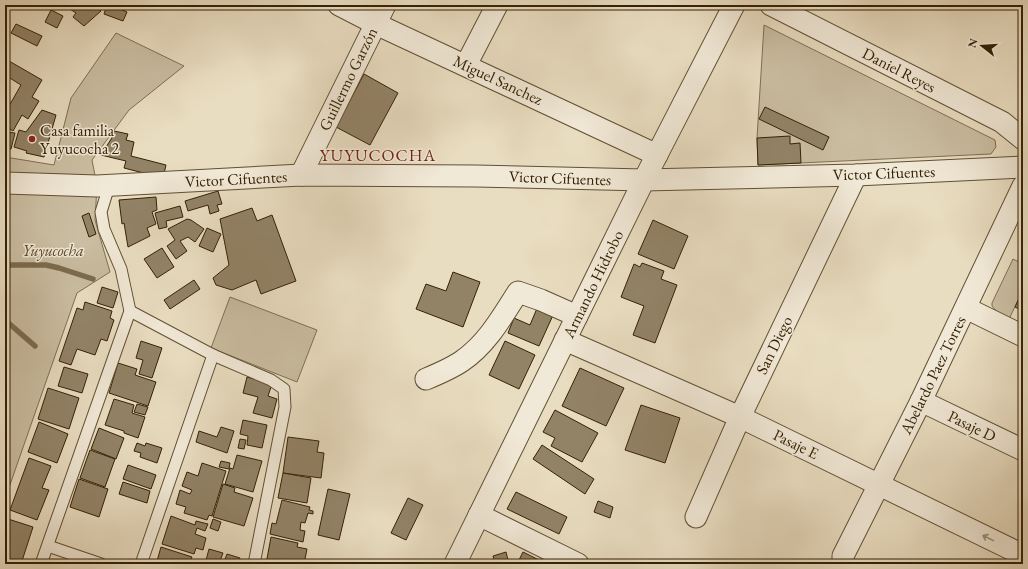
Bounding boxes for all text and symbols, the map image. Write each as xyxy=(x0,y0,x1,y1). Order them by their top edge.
street label: Guillermo Garzón xyxy=(314,23,382,134)
north arrow xyxy=(962,26,1002,66)
text: N xyxy=(964,37,980,49)
street label: Daniel Reyes xyxy=(859,43,939,97)
street label: Miguel Sanchez xyxy=(450,50,546,110)
place label: Casa familia Yuyucocha 2 xyxy=(40,120,120,159)
marker: Casa familia Yuyucocha 2 xyxy=(27,134,37,144)
district label: YUYUCOCHA xyxy=(320,144,436,166)
street label: Victor Cifuentes xyxy=(833,161,935,185)
street label: Victor Cifuentes xyxy=(184,166,288,192)
street label: Victor Cifuentes xyxy=(509,166,611,190)
street label: Armando Hidrobo xyxy=(557,227,628,342)
park label: Yuyucocha xyxy=(22,240,84,261)
street label: San Diego xyxy=(751,312,797,378)
street label: Abelardo Paez Torres xyxy=(895,312,971,439)
street label: Pasaje D xyxy=(945,405,999,447)
street label: Pasaje E xyxy=(770,424,822,464)
one-way arrow xyxy=(982,534,994,541)

